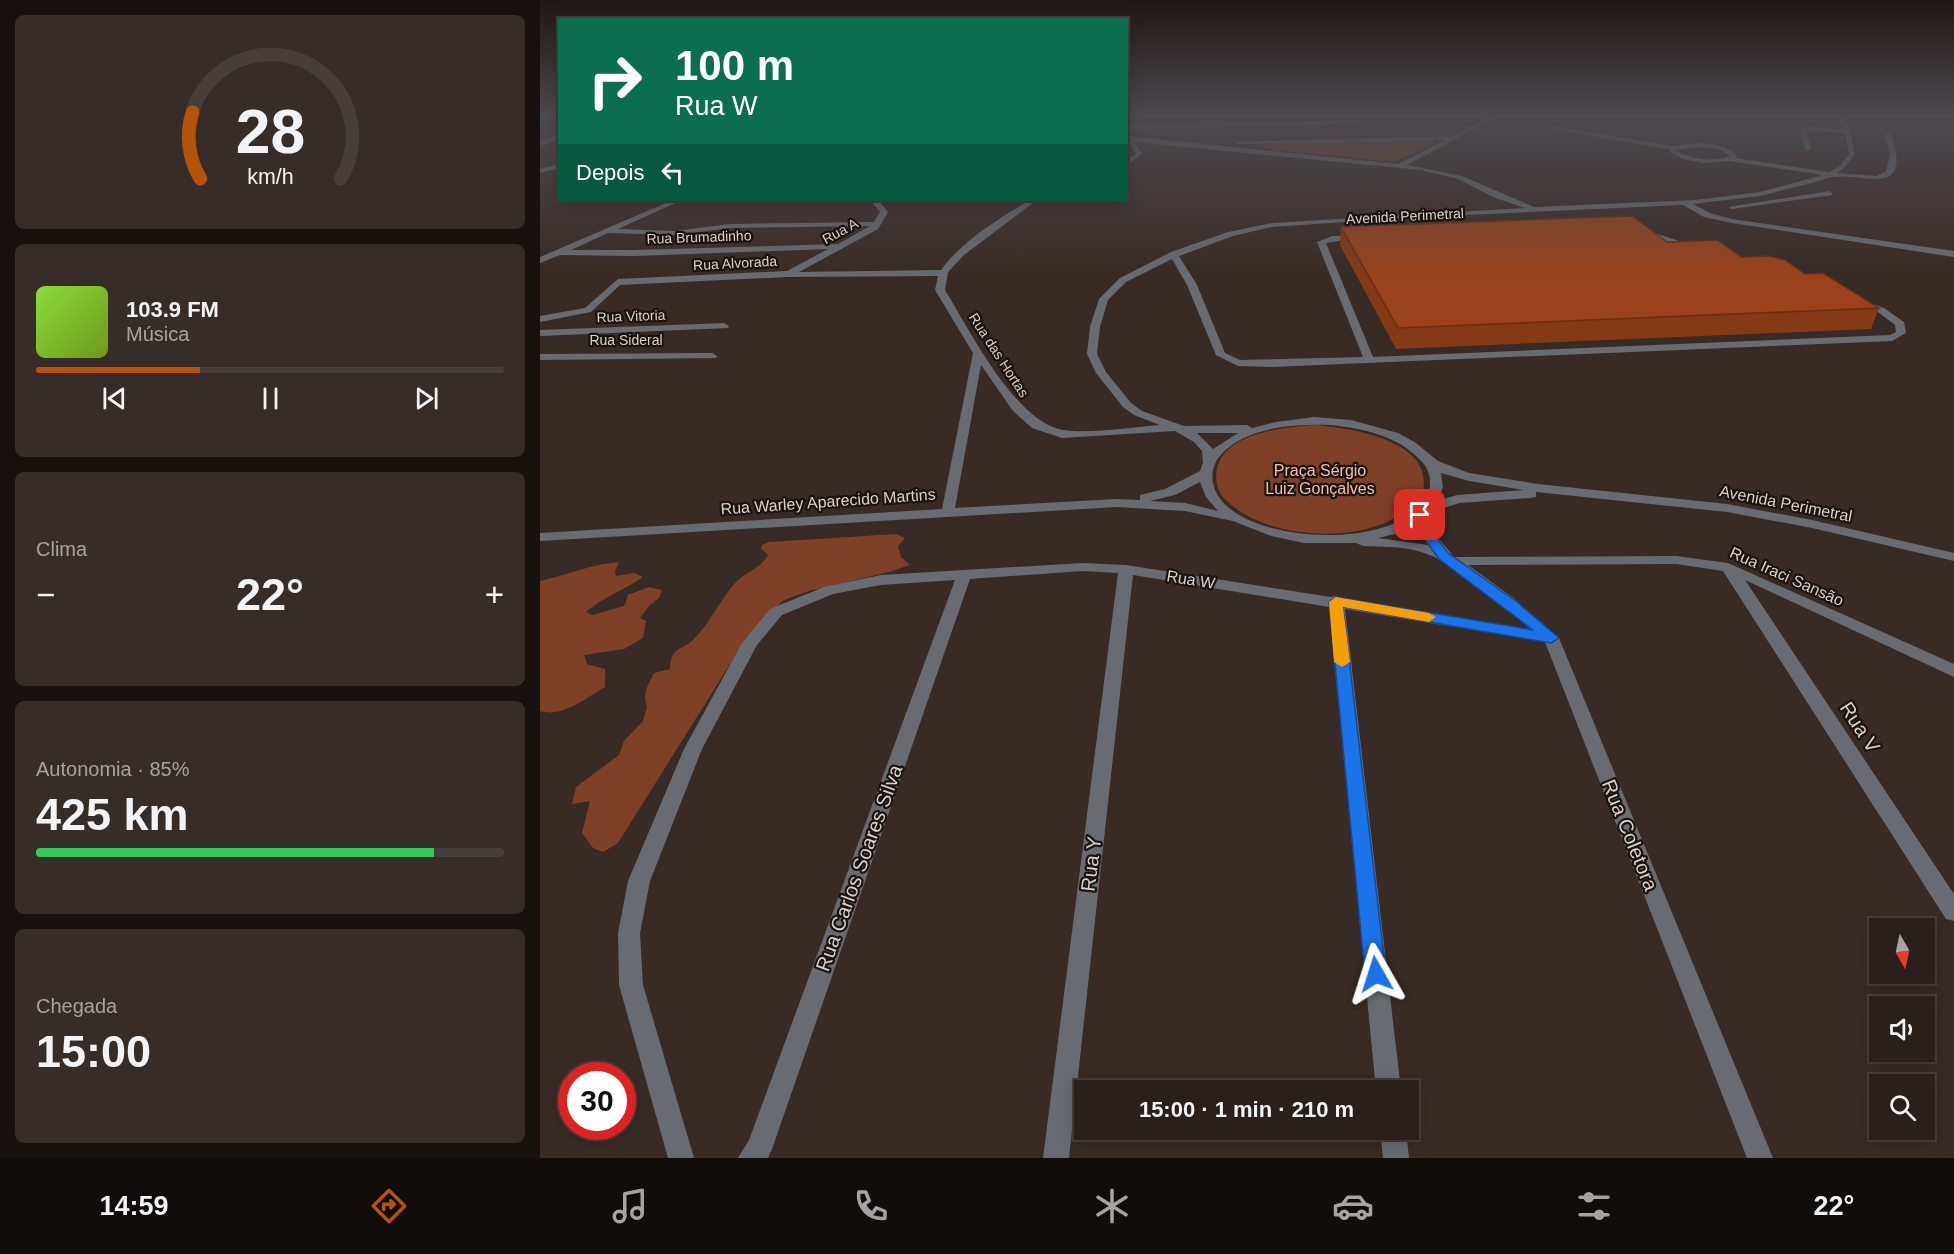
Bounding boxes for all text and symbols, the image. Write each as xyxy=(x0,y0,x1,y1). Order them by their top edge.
icon: right xyxy=(576,42,654,120)
text: 100 m xyxy=(675,42,794,89)
text: Rua W xyxy=(675,91,758,121)
text: 28 xyxy=(235,97,305,166)
icon: left xyxy=(656,156,689,189)
text: Depois xyxy=(576,160,644,185)
text: km/h xyxy=(247,165,293,189)
street label: Avenida Perimetral xyxy=(1346,205,1464,227)
street label: Rua A xyxy=(819,214,861,247)
street label: Rua Brumadinho xyxy=(646,227,752,247)
street label: Rua Alvorada xyxy=(693,253,778,273)
text: 103.9 FM xyxy=(126,297,219,322)
street label: Rua Vitoria xyxy=(596,307,666,325)
street label: Rua das Hortas xyxy=(966,310,1032,400)
text: Música xyxy=(126,323,189,345)
street label: Rua Sideral xyxy=(589,332,663,348)
icon: previous xyxy=(98,382,131,415)
icon: pause xyxy=(254,382,287,415)
icon: next xyxy=(410,382,443,415)
park label: Praça Sérgio Luiz Gonçalves xyxy=(1265,462,1375,497)
street label: Avenida Perimetral xyxy=(1718,482,1854,525)
street label: Rua Warley Aparecido Martins xyxy=(720,486,936,517)
pin xyxy=(1394,489,1445,540)
icon: arrive xyxy=(1403,498,1436,531)
text: Clima xyxy=(36,538,87,560)
street label: Rua Iraci Sansão xyxy=(1727,544,1846,609)
street label: Rua W xyxy=(1165,567,1217,592)
text: 22° xyxy=(236,569,304,620)
text: − xyxy=(36,576,55,613)
text: + xyxy=(485,576,504,613)
street label: Rua V xyxy=(1836,698,1885,757)
text: Autonomia · 85% xyxy=(36,758,189,780)
street label: Rua Carlos Soares Silva xyxy=(811,761,907,974)
street label: Rua Coletora xyxy=(1598,776,1663,895)
text: 425 km xyxy=(36,789,189,840)
street label: Rua Y xyxy=(1077,835,1105,893)
north arrow xyxy=(1869,918,1935,984)
map controls xyxy=(1869,918,1935,1140)
position arrow xyxy=(1344,942,1408,1006)
text: Chegada xyxy=(36,995,117,1017)
button: sound xyxy=(1869,996,1935,1062)
text: 15:00 xyxy=(36,1026,151,1077)
speed limit sign: 30 xyxy=(558,1062,636,1140)
button: search xyxy=(1869,1074,1935,1140)
text: 15:00 · 1 min · 210 m xyxy=(1139,1097,1354,1122)
icon: directions xyxy=(368,1185,410,1227)
icon: music xyxy=(609,1185,651,1227)
icon: phone xyxy=(850,1185,892,1227)
icon: climate xyxy=(1091,1185,1133,1227)
icon: car xyxy=(1332,1185,1374,1227)
icon: filters xyxy=(1573,1185,1615,1227)
text: 14:59 xyxy=(100,1191,169,1221)
text: 22° xyxy=(1814,1191,1854,1221)

